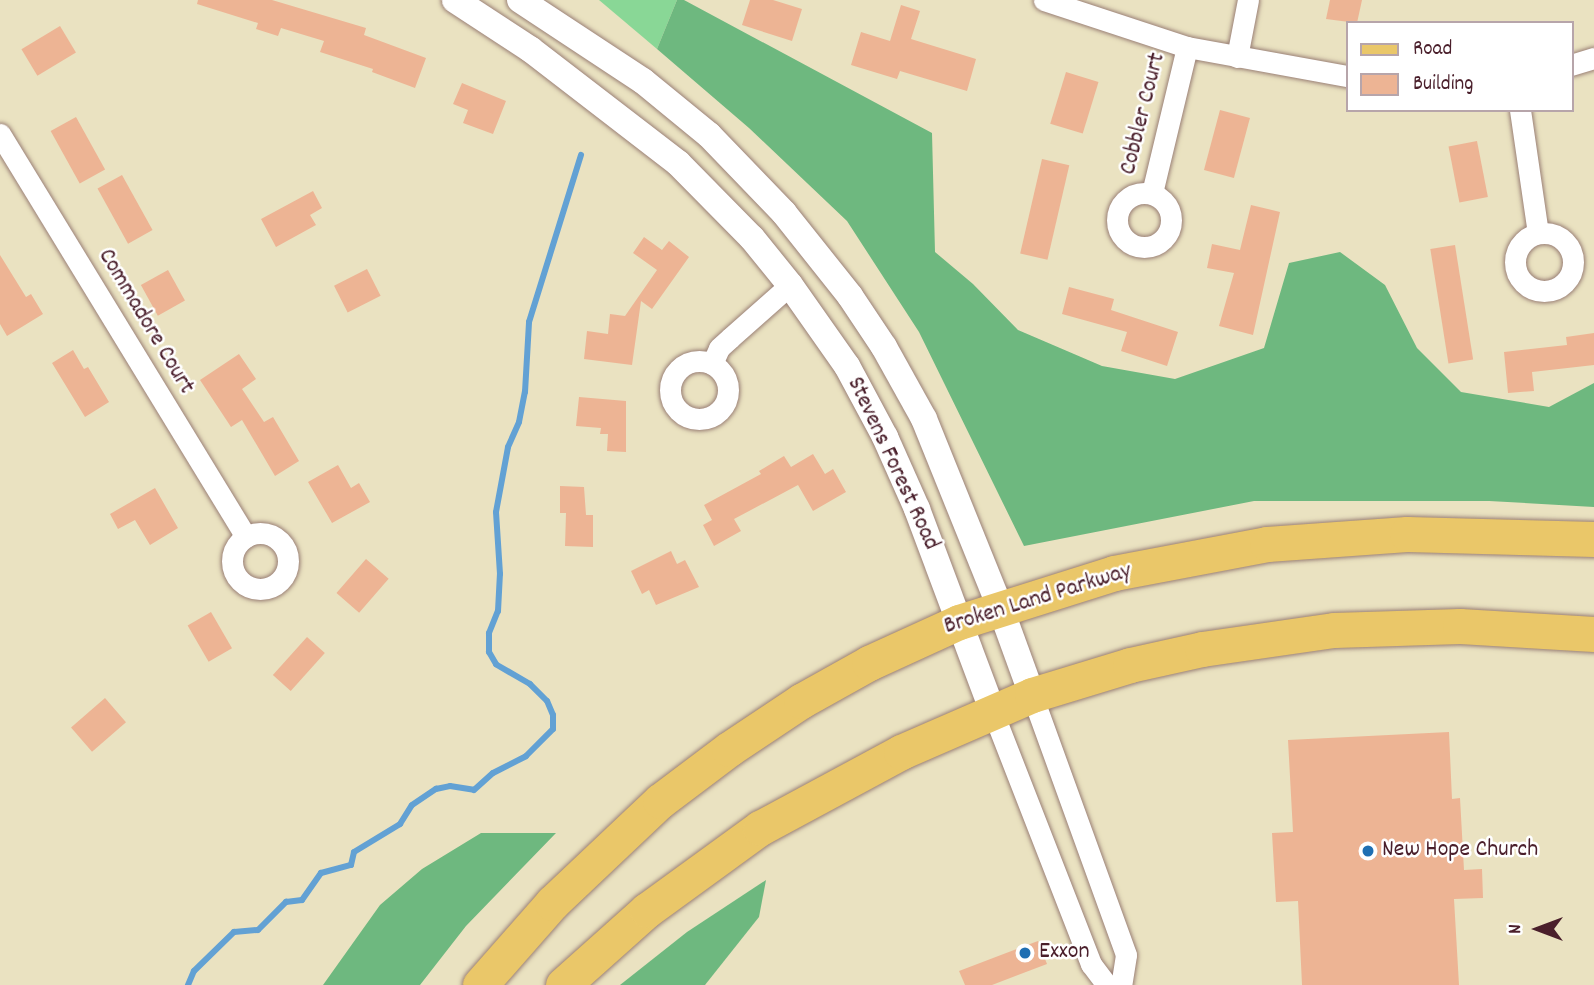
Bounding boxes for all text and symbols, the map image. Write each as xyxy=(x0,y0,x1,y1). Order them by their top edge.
legend xyxy=(1346,21,1573,112)
text: Road xyxy=(1413,35,1452,65)
street label: Cobbler Court xyxy=(1115,50,1173,178)
text: Building xyxy=(1413,70,1473,100)
street label: Commadore Court xyxy=(90,244,200,400)
street label: Stevens Forest Road xyxy=(839,373,945,555)
street label: Broken Land Parkway xyxy=(941,558,1135,642)
place label: New Hope Church xyxy=(1382,837,1538,865)
marker: New Hope Church xyxy=(1360,843,1376,859)
north arrow xyxy=(1503,894,1573,964)
text: N xyxy=(1503,924,1530,934)
place label: Exxon xyxy=(1039,939,1089,967)
marker: Exxon xyxy=(1017,945,1033,961)

